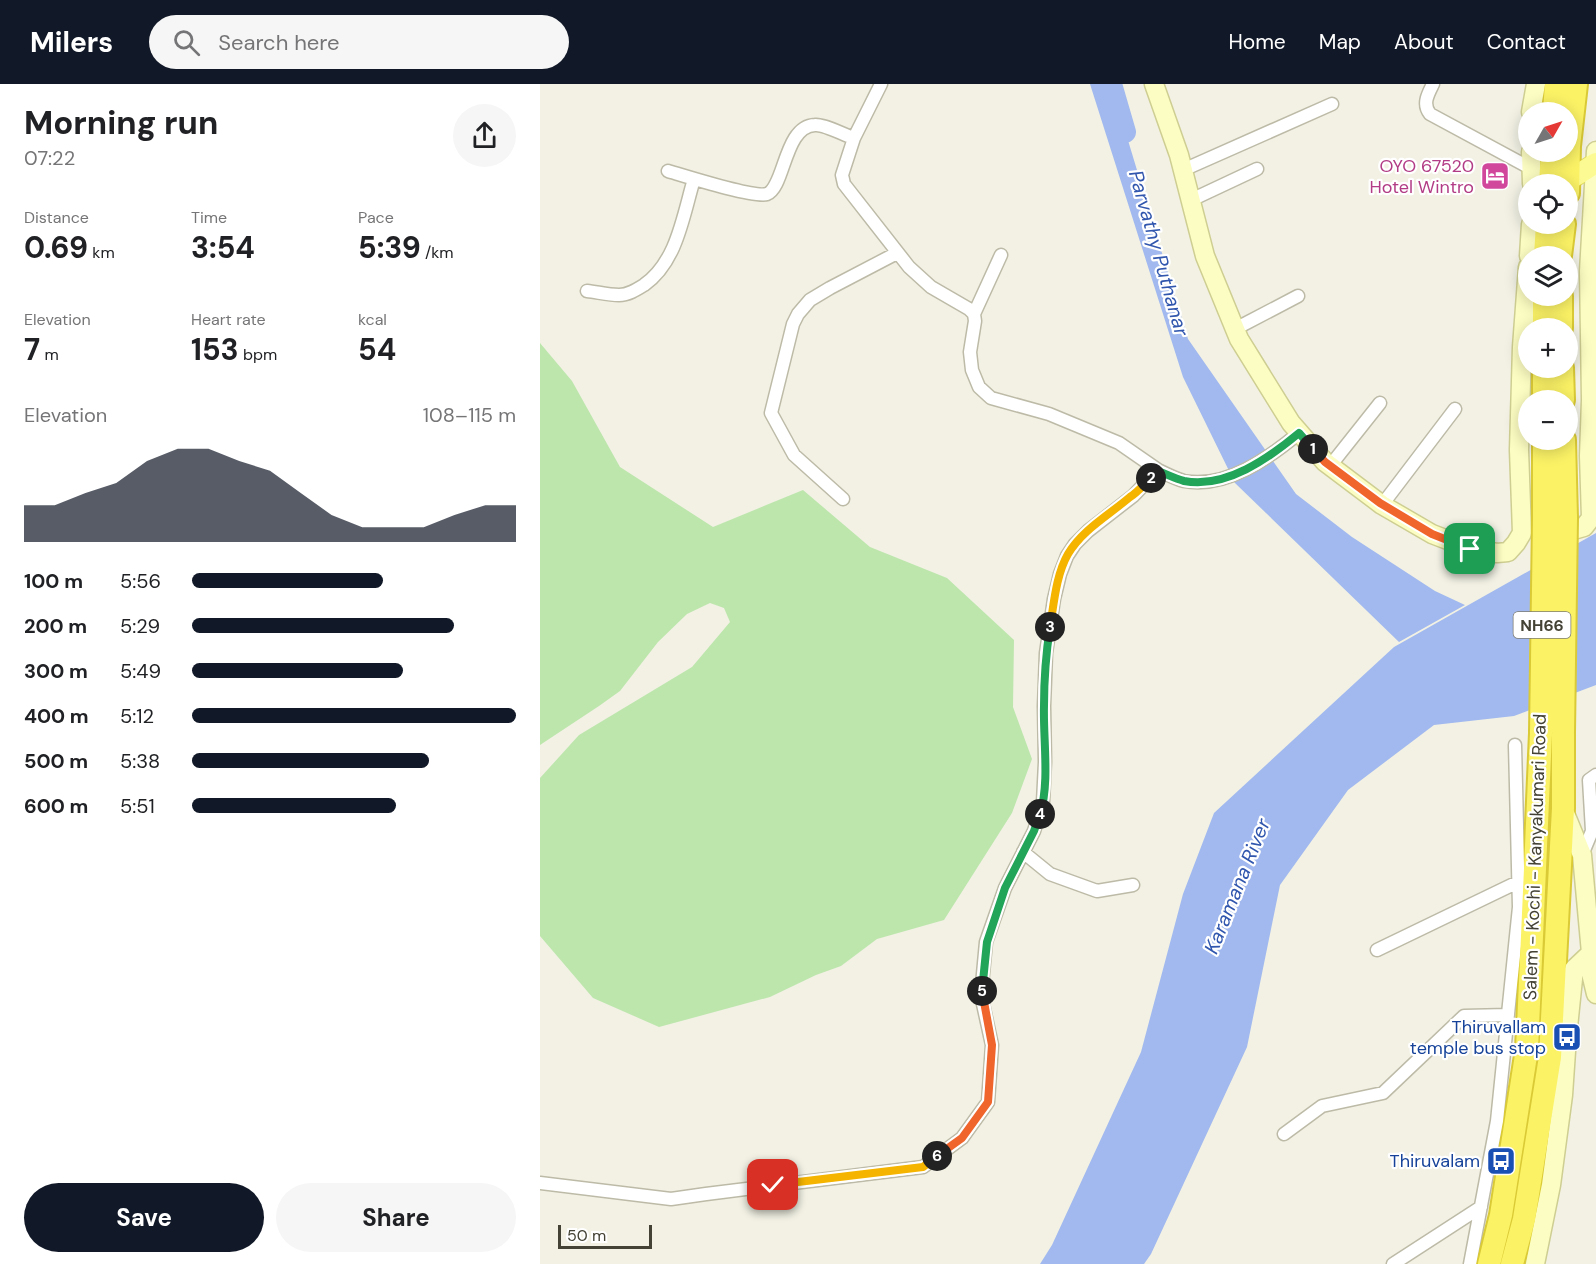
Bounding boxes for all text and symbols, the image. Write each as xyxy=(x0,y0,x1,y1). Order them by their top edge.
search box xyxy=(149,15,569,69)
text: Milers xyxy=(30,24,113,61)
icon: search xyxy=(170,26,203,59)
text: Search here xyxy=(218,28,340,57)
text: Home xyxy=(1228,28,1286,56)
text: Map xyxy=(1319,28,1361,56)
text: About xyxy=(1394,28,1454,56)
text: Contact xyxy=(1487,28,1566,56)
text: Morning run xyxy=(24,101,218,144)
north arrow xyxy=(1518,102,1578,162)
map controls xyxy=(1518,102,1578,450)
button: share xyxy=(453,104,516,167)
text: 07:22 xyxy=(24,145,75,171)
place label: OYO 67520 Hotel Wintro xyxy=(1369,154,1474,199)
hotel icon: OYO 67520 Hotel Wintro xyxy=(1479,160,1511,192)
water label: Parvathy Puthanar xyxy=(1123,167,1195,339)
button: locate xyxy=(1518,174,1578,234)
text: Distance xyxy=(24,207,89,228)
text: Time xyxy=(191,207,227,228)
text: Pace xyxy=(358,207,394,228)
text: 0.69 xyxy=(24,228,88,267)
text: 3:54 xyxy=(191,228,255,267)
text: 5:39 xyxy=(358,228,421,267)
text: km xyxy=(88,242,115,263)
text: /km xyxy=(421,242,454,263)
button: layers xyxy=(1518,246,1578,306)
text: Elevation xyxy=(24,309,91,330)
text: Heart rate xyxy=(191,309,266,330)
text: kcal xyxy=(358,309,387,330)
button: + xyxy=(1518,318,1578,378)
text: 7 xyxy=(24,330,40,369)
text: 153 xyxy=(191,330,239,369)
text: 54 xyxy=(358,330,396,369)
text: m xyxy=(40,344,59,365)
text: bpm xyxy=(239,344,277,365)
button: − xyxy=(1518,390,1578,450)
text: Elevation xyxy=(24,402,107,428)
text: 108–115 m xyxy=(423,402,516,428)
pin: 1 xyxy=(1298,434,1328,464)
text: 1 xyxy=(1310,438,1316,459)
pin: 2 xyxy=(1136,463,1166,493)
text: 2 xyxy=(1146,467,1156,488)
pin xyxy=(1444,523,1495,574)
icon: arrive xyxy=(1453,532,1486,565)
text: 100 m xyxy=(24,568,83,594)
text: 5:56 xyxy=(120,568,161,594)
pin: 3 xyxy=(1035,612,1065,642)
road number: NH66 xyxy=(1514,612,1570,638)
text: 200 m xyxy=(24,613,87,639)
text: 5:29 xyxy=(120,613,160,639)
text: 3 xyxy=(1045,616,1055,637)
text: 300 m xyxy=(24,658,88,684)
text: 5:49 xyxy=(120,658,161,684)
text: 400 m xyxy=(24,703,89,729)
text: 5:12 xyxy=(120,703,154,729)
street label: Salem - Kochi - Kanyakumari Road xyxy=(1518,713,1552,1001)
text: 500 m xyxy=(24,748,88,774)
text: 5:38 xyxy=(120,748,160,774)
text: 600 m xyxy=(24,793,88,819)
text: 5:51 xyxy=(120,793,155,819)
pin: 4 xyxy=(1025,799,1055,829)
text: 4 xyxy=(1035,803,1045,824)
water label: Karamana River xyxy=(1198,814,1276,957)
pin: 5 xyxy=(967,976,997,1006)
text: 5 xyxy=(977,980,987,1001)
place label: Thiruvallam temple bus stop xyxy=(1410,1015,1546,1060)
bus stop icon: Thiruvallam temple bus stop xyxy=(1551,1021,1583,1053)
pin: 6 xyxy=(922,1141,952,1171)
text: 6 xyxy=(932,1145,942,1166)
bus stop icon: Thiruvalam xyxy=(1485,1145,1517,1177)
place label: Thiruvalam xyxy=(1390,1149,1480,1173)
pin xyxy=(747,1159,798,1210)
icon: check xyxy=(756,1168,789,1201)
button: Save xyxy=(24,1183,264,1252)
button: Share xyxy=(276,1183,516,1252)
scale bar xyxy=(558,1222,652,1250)
text: 50 m xyxy=(567,1225,606,1246)

